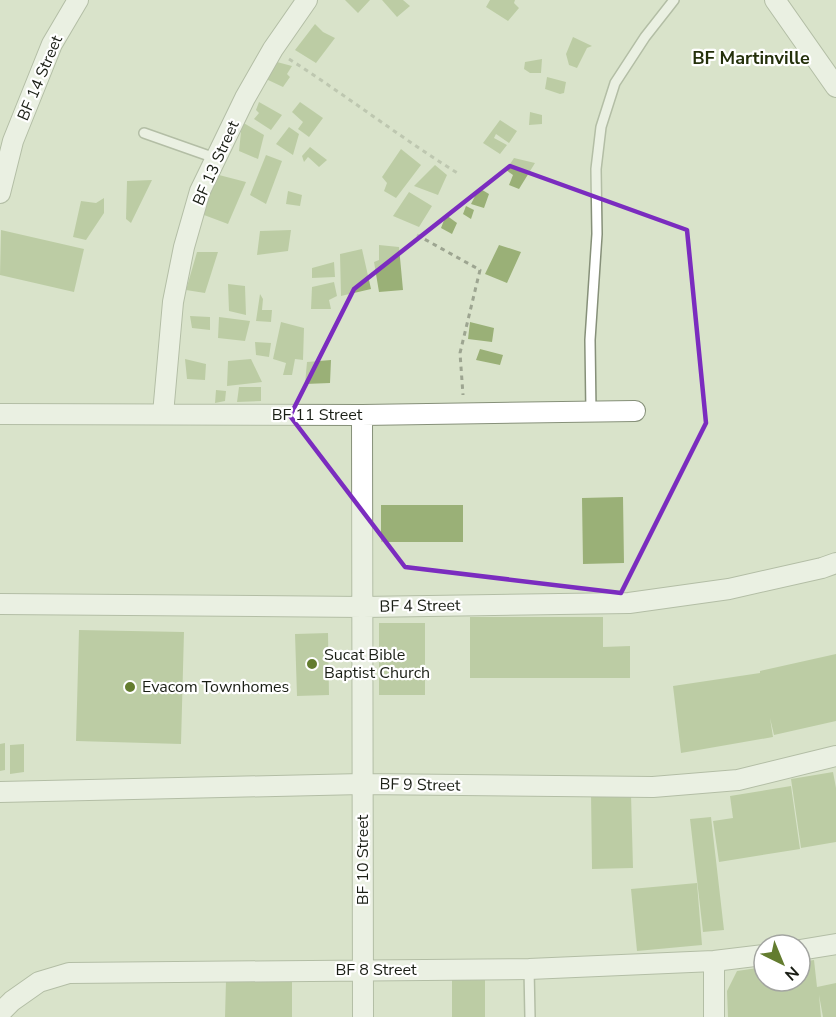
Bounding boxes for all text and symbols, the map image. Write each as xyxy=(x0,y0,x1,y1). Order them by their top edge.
street label: BF 14 Street xyxy=(12,32,68,124)
district label: BF Martinville xyxy=(692,46,810,70)
street label: BF 13 Street xyxy=(188,117,245,209)
street label: BF 11 Street xyxy=(272,404,363,426)
street label: BF 4 Street xyxy=(379,594,461,618)
place label: Sucat Bible Baptist Church xyxy=(324,644,430,684)
marker: Sucat Bible Baptist Church xyxy=(305,657,319,671)
place label: Evacom Townhomes xyxy=(142,676,289,698)
marker: Evacom Townhomes xyxy=(123,680,137,694)
street label: BF 9 Street xyxy=(379,773,461,797)
street label: BF 10 Street xyxy=(352,814,374,905)
north arrow xyxy=(752,933,812,993)
street label: BF 8 Street xyxy=(335,959,417,981)
text: N xyxy=(780,961,803,985)

